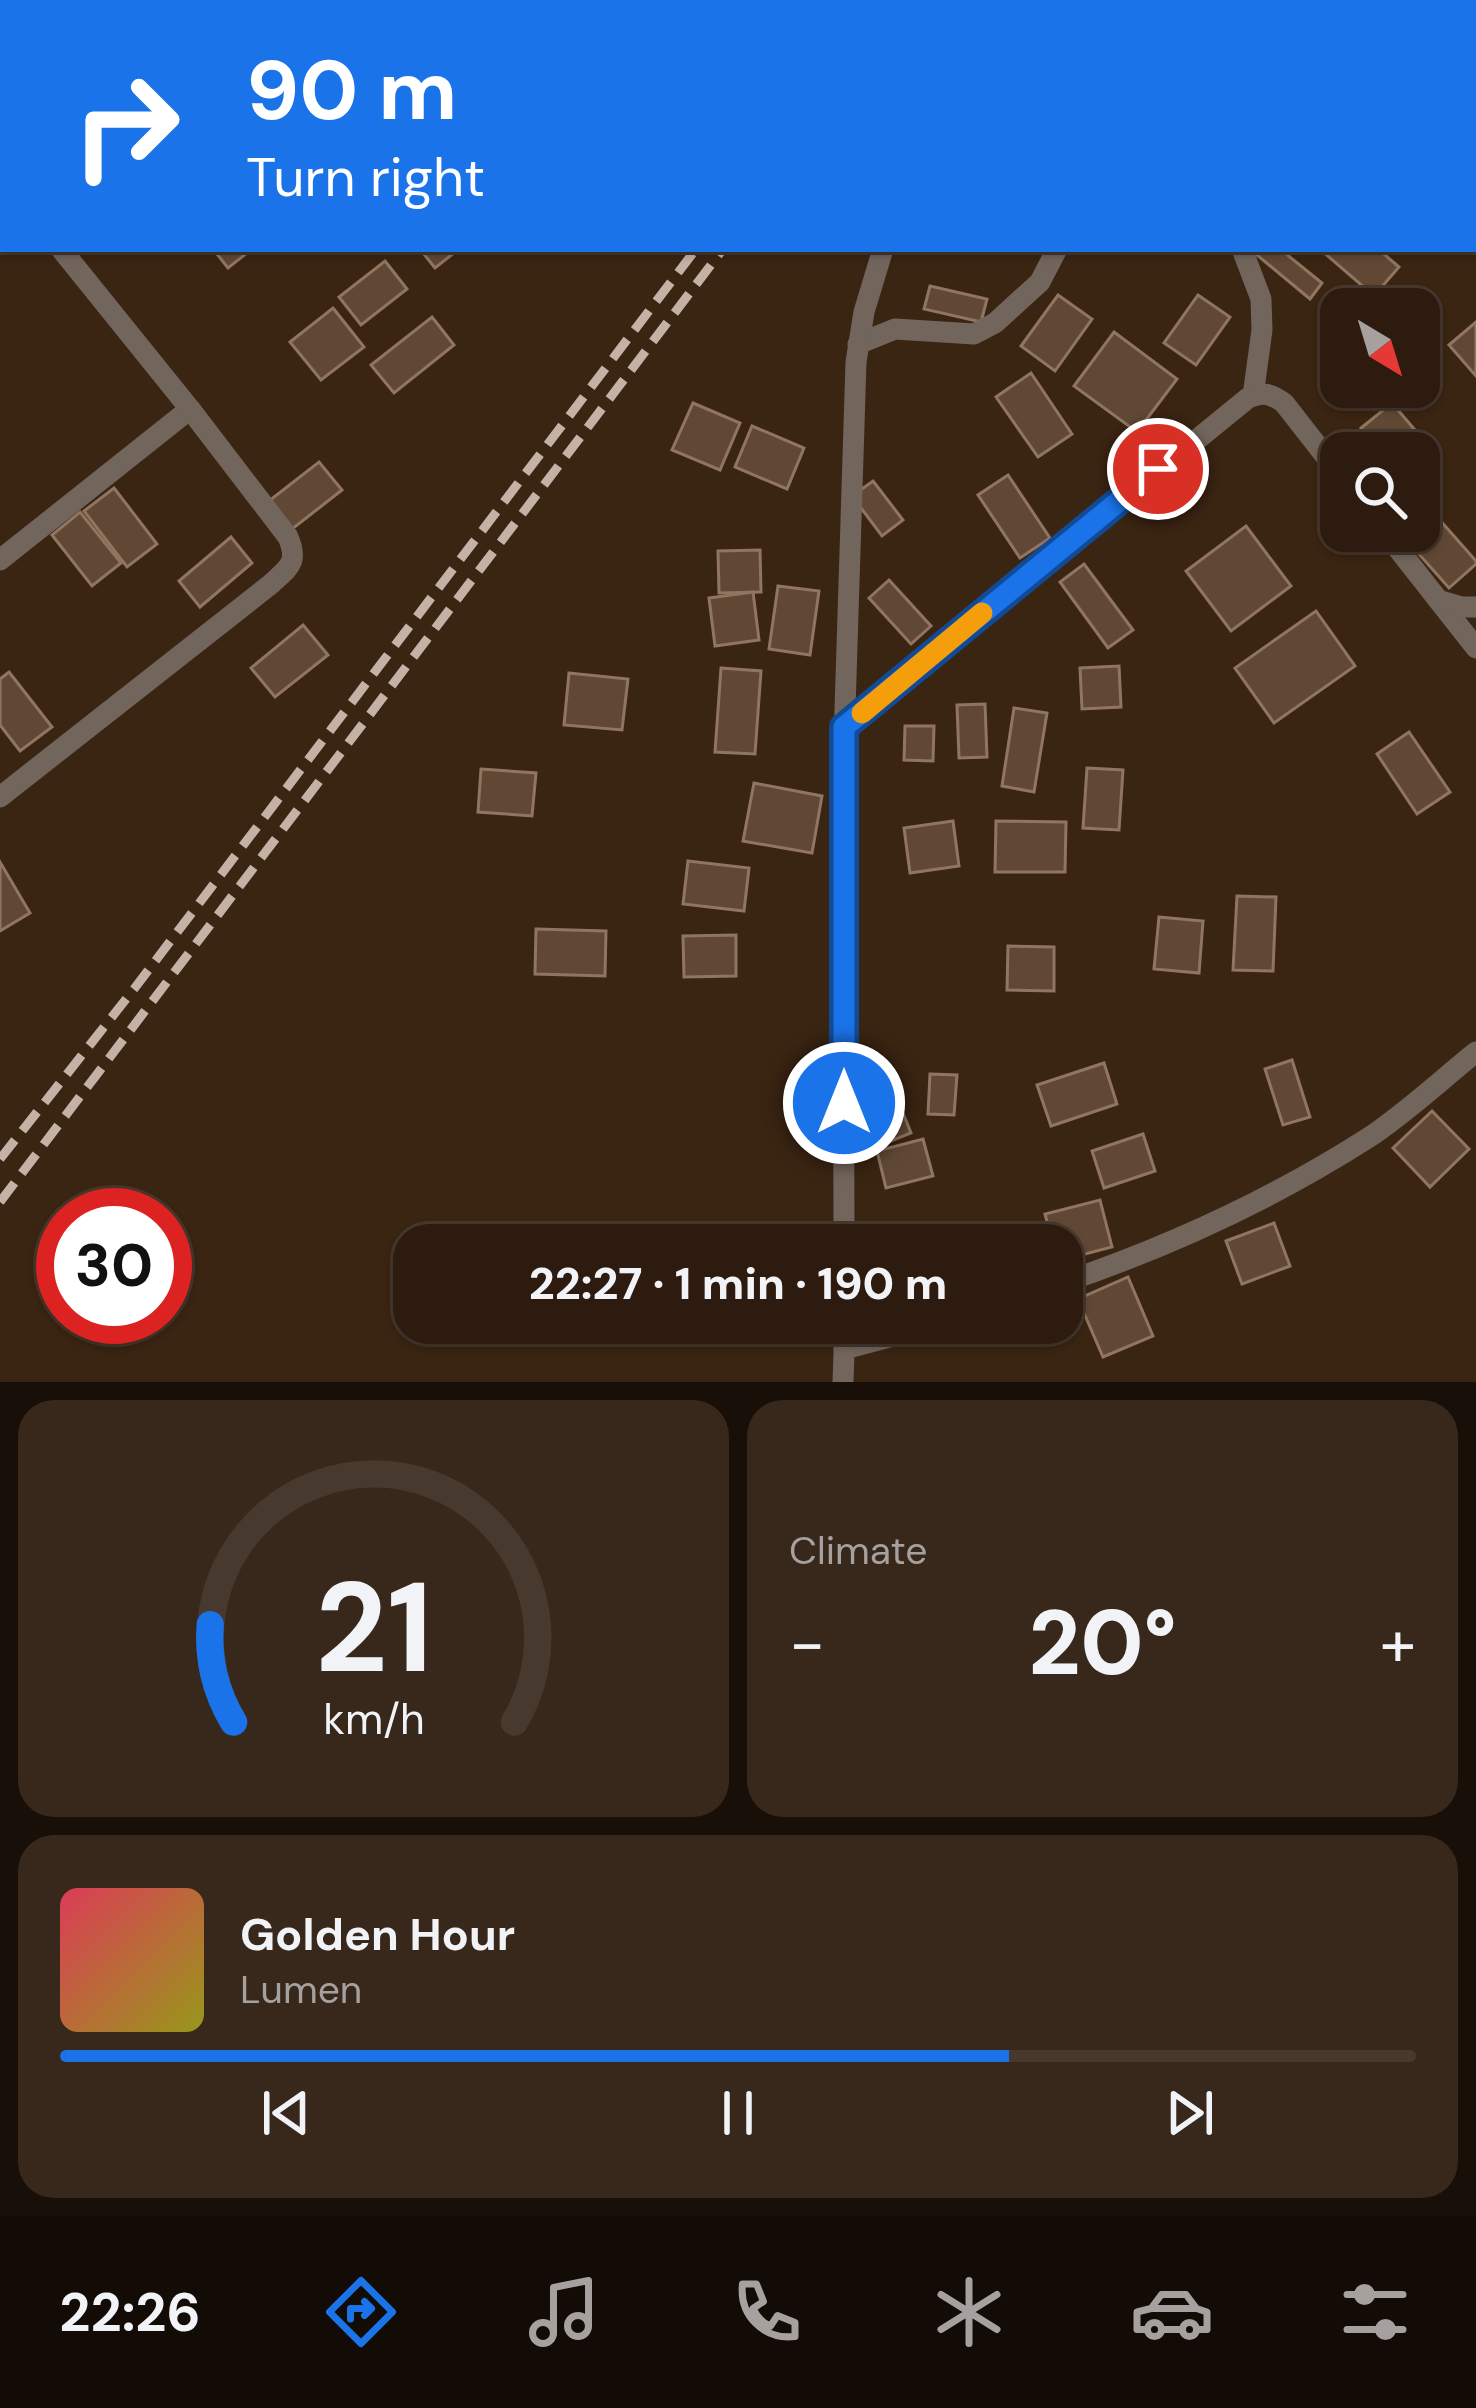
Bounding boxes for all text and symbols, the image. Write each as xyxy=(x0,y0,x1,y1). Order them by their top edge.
text: 90 m xyxy=(246,36,457,145)
icon: right xyxy=(48,48,204,204)
text: Turn right xyxy=(246,142,485,213)
north arrow xyxy=(1320,288,1440,408)
map controls xyxy=(1320,288,1440,552)
pin xyxy=(1107,418,1209,520)
button: search xyxy=(1320,432,1440,552)
icon: arrive xyxy=(1125,436,1191,502)
position arrow xyxy=(781,1040,907,1166)
speed limit sign: 30 xyxy=(36,1188,192,1344)
text: 22:27 · 1 min · 190 m xyxy=(529,1254,947,1313)
text: Climate xyxy=(789,1525,927,1576)
text: 21 xyxy=(315,1547,432,1710)
text: 20° xyxy=(1028,1585,1177,1702)
text: − xyxy=(789,1601,825,1686)
text: + xyxy=(1380,1601,1416,1686)
text: km/h xyxy=(323,1690,424,1746)
text: Golden Hour xyxy=(240,1905,515,1964)
text: Lumen xyxy=(240,1964,362,2015)
icon: previous xyxy=(253,2080,319,2146)
icon: pause xyxy=(705,2080,771,2146)
icon: next xyxy=(1157,2080,1223,2146)
icon: directions xyxy=(319,2270,403,2354)
icon: music xyxy=(522,2270,606,2354)
icon: phone xyxy=(725,2270,809,2354)
icon: climate xyxy=(927,2270,1011,2354)
icon: car xyxy=(1130,2270,1214,2354)
icon: filters xyxy=(1333,2270,1417,2354)
text: 22:26 xyxy=(59,2277,201,2348)

